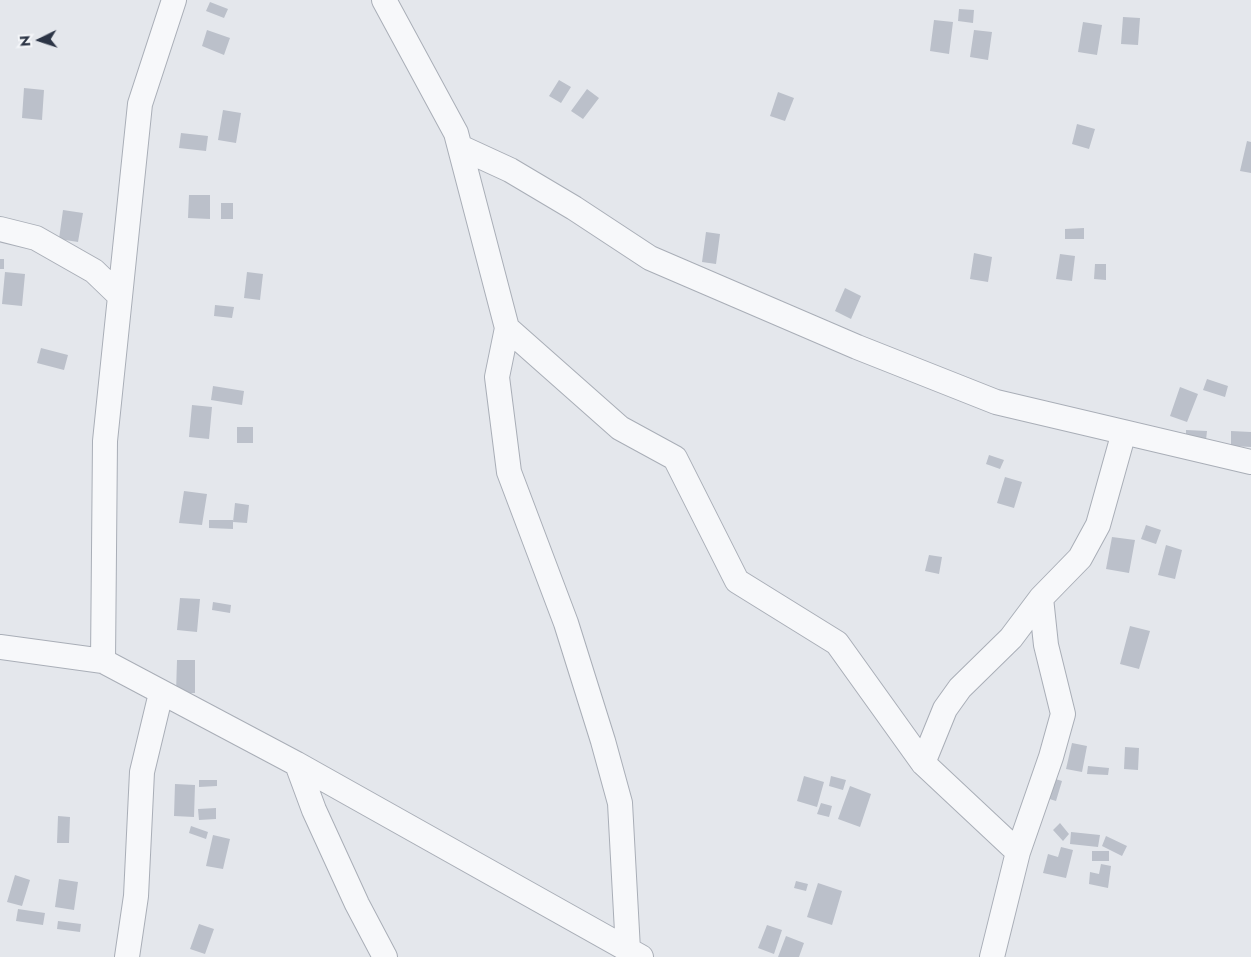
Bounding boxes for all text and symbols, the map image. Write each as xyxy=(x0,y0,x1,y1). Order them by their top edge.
north arrow xyxy=(15,15,65,65)
text: N xyxy=(15,35,35,47)

